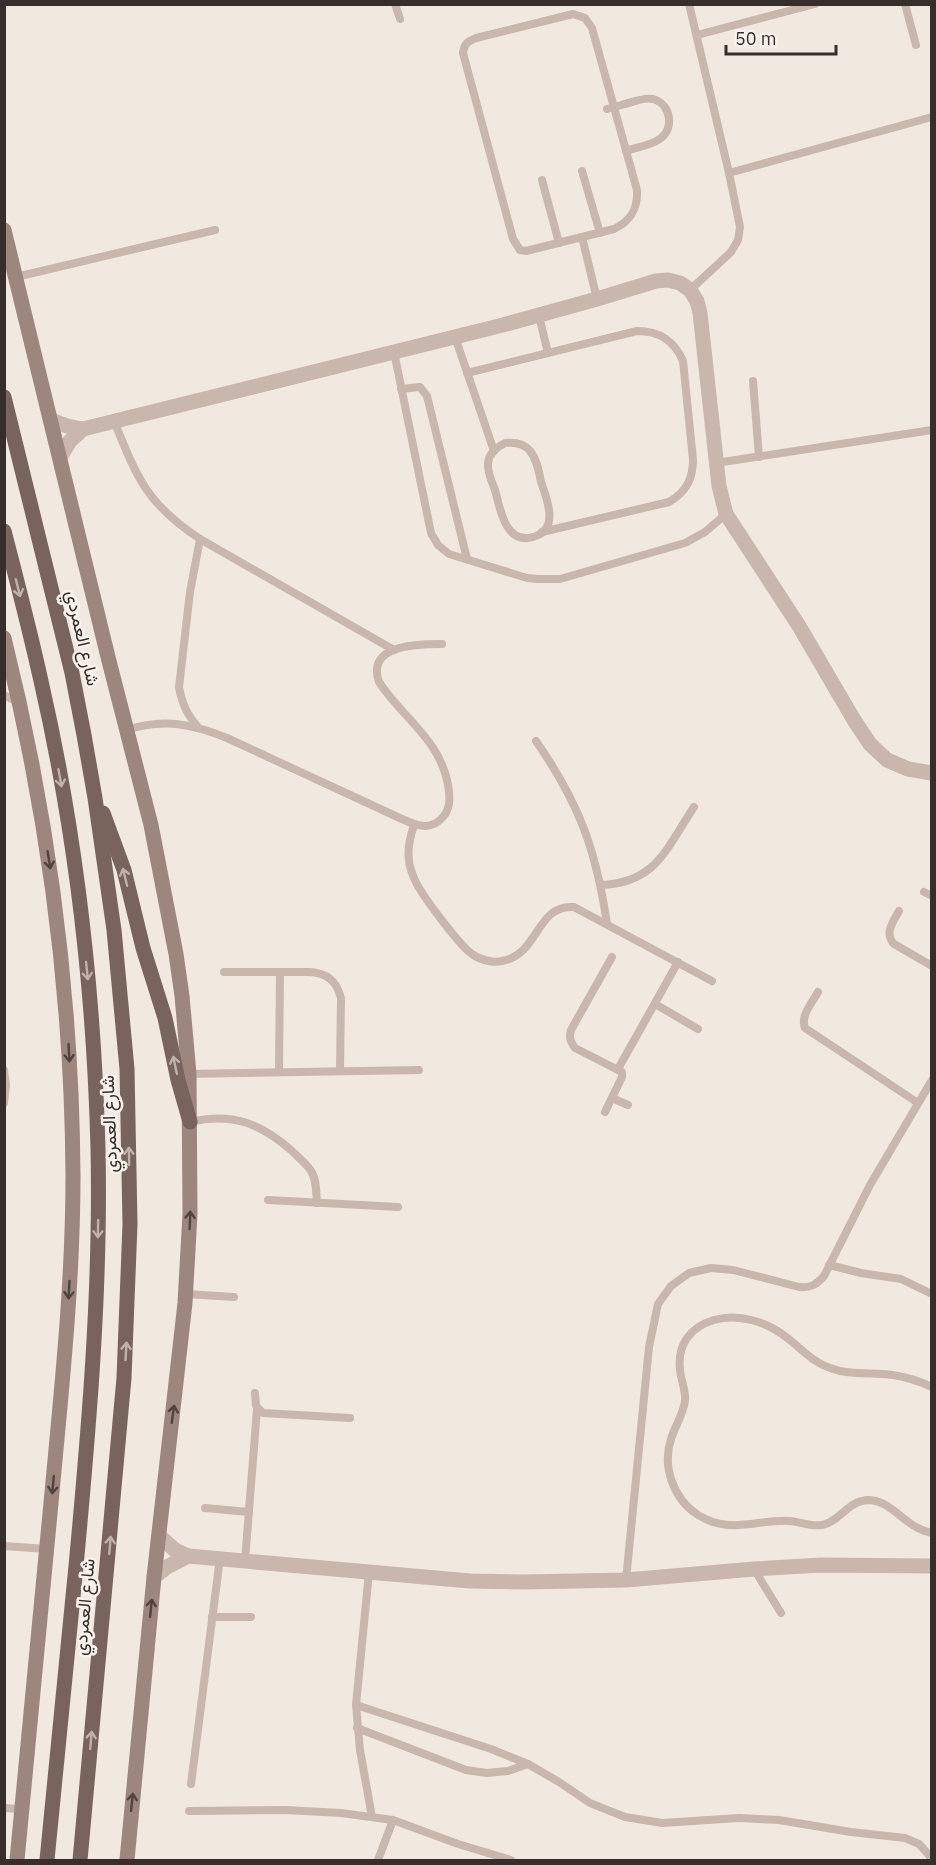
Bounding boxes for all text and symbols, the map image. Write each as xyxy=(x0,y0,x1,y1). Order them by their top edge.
scale bar xyxy=(726,18,836,56)
text: 50 m xyxy=(735,27,777,50)
one-way arrow xyxy=(13,578,25,597)
street label: شارع العمردي xyxy=(57,588,105,689)
one-way arrow xyxy=(55,768,66,787)
one-way arrow xyxy=(44,849,55,869)
one-way arrow xyxy=(119,868,130,887)
one-way arrow xyxy=(82,961,93,981)
one-way arrow xyxy=(64,1043,75,1063)
one-way arrow xyxy=(169,1056,180,1075)
street label: شارع العمردي xyxy=(96,1075,126,1173)
one-way arrow xyxy=(124,1147,135,1167)
one-way arrow xyxy=(184,1211,195,1231)
one-way arrow xyxy=(92,1218,104,1238)
one-way arrow xyxy=(64,1280,75,1300)
one-way arrow xyxy=(121,1342,132,1362)
one-way arrow xyxy=(167,1405,178,1425)
one-way arrow xyxy=(47,1474,58,1494)
one-way arrow xyxy=(104,1536,115,1556)
street label: شارع العمردي xyxy=(68,1558,104,1657)
one-way arrow xyxy=(146,1599,157,1619)
one-way arrow xyxy=(86,1730,97,1750)
one-way arrow xyxy=(127,1793,138,1813)

